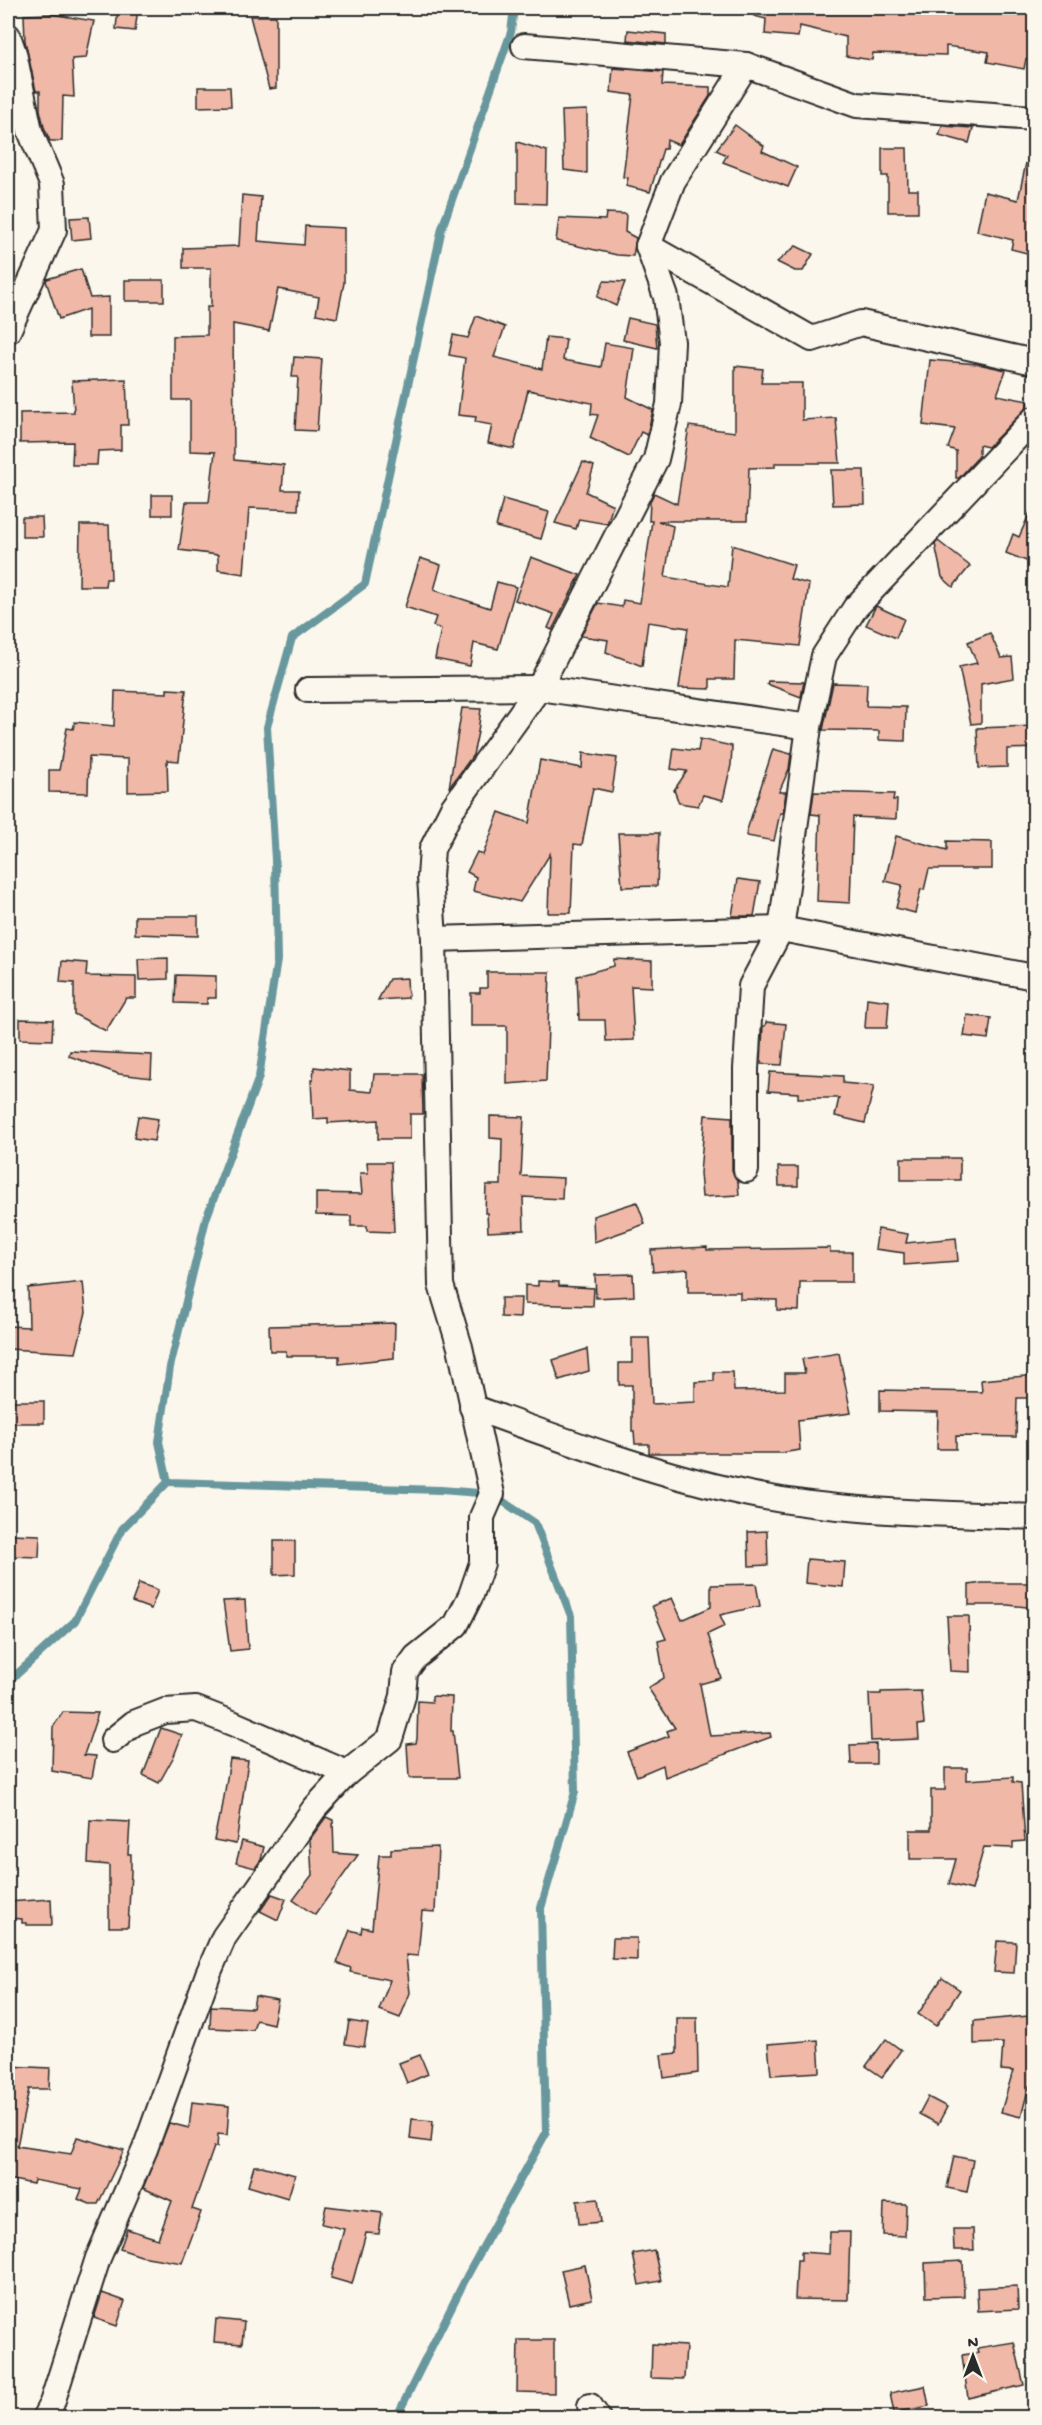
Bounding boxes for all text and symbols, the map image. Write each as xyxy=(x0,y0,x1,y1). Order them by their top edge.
north arrow xyxy=(943,2326,1003,2386)
text: N xyxy=(968,2335,979,2354)

